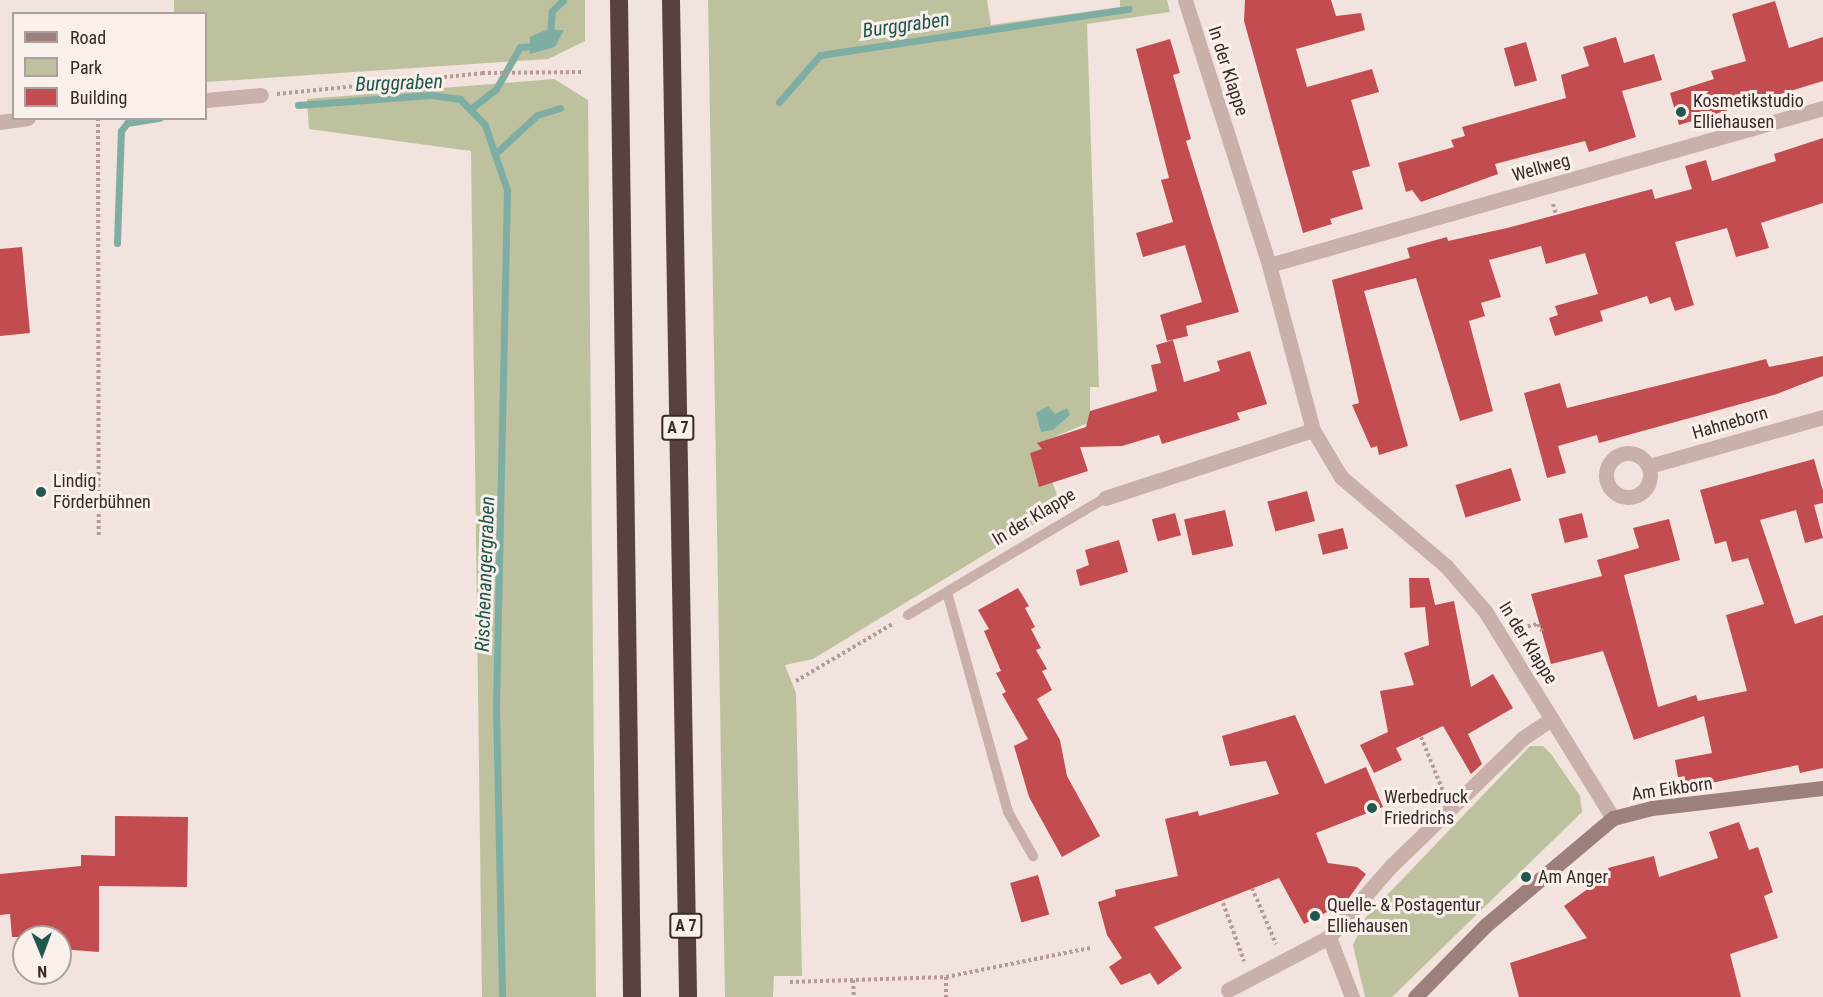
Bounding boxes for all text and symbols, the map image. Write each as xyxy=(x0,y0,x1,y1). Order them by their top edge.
water label: Burggraben xyxy=(861,7,951,43)
legend xyxy=(12,12,207,120)
street label: In der Klappe xyxy=(1203,23,1253,119)
text: Road xyxy=(70,27,106,48)
text: Park xyxy=(70,57,102,78)
water label: Burggraben xyxy=(355,69,443,97)
text: Building xyxy=(70,87,127,108)
place label: Kosmetikstudio Elliehausen xyxy=(1693,91,1804,134)
marker: Kosmetikstudio Elliehausen xyxy=(1674,105,1688,119)
street label: Wellweg xyxy=(1510,149,1572,187)
street label: Hahneborn xyxy=(1690,402,1770,444)
road number: A 7 xyxy=(660,415,696,441)
place label: Lindig Förderbühnen xyxy=(53,471,151,514)
street label: In der Klappe xyxy=(989,484,1079,550)
marker: Lindig Förderbühnen xyxy=(34,485,48,499)
water label: Rischenangergraben xyxy=(470,496,500,652)
street label: In der Klappe xyxy=(1494,598,1562,688)
street label: Am Eikborn xyxy=(1630,773,1714,805)
place label: Werbedruck Friedrichs xyxy=(1384,787,1468,830)
marker: Werbedruck Friedrichs xyxy=(1365,801,1379,815)
place label: Am Anger xyxy=(1538,866,1608,888)
marker: Am Anger xyxy=(1519,870,1533,884)
place label: Quelle- & Postagentur Elliehausen xyxy=(1327,895,1481,938)
marker: Quelle- & Postagentur Elliehausen xyxy=(1308,909,1322,923)
road number: A 7 xyxy=(668,913,704,939)
north arrow xyxy=(12,925,72,985)
text: N xyxy=(37,962,47,981)

